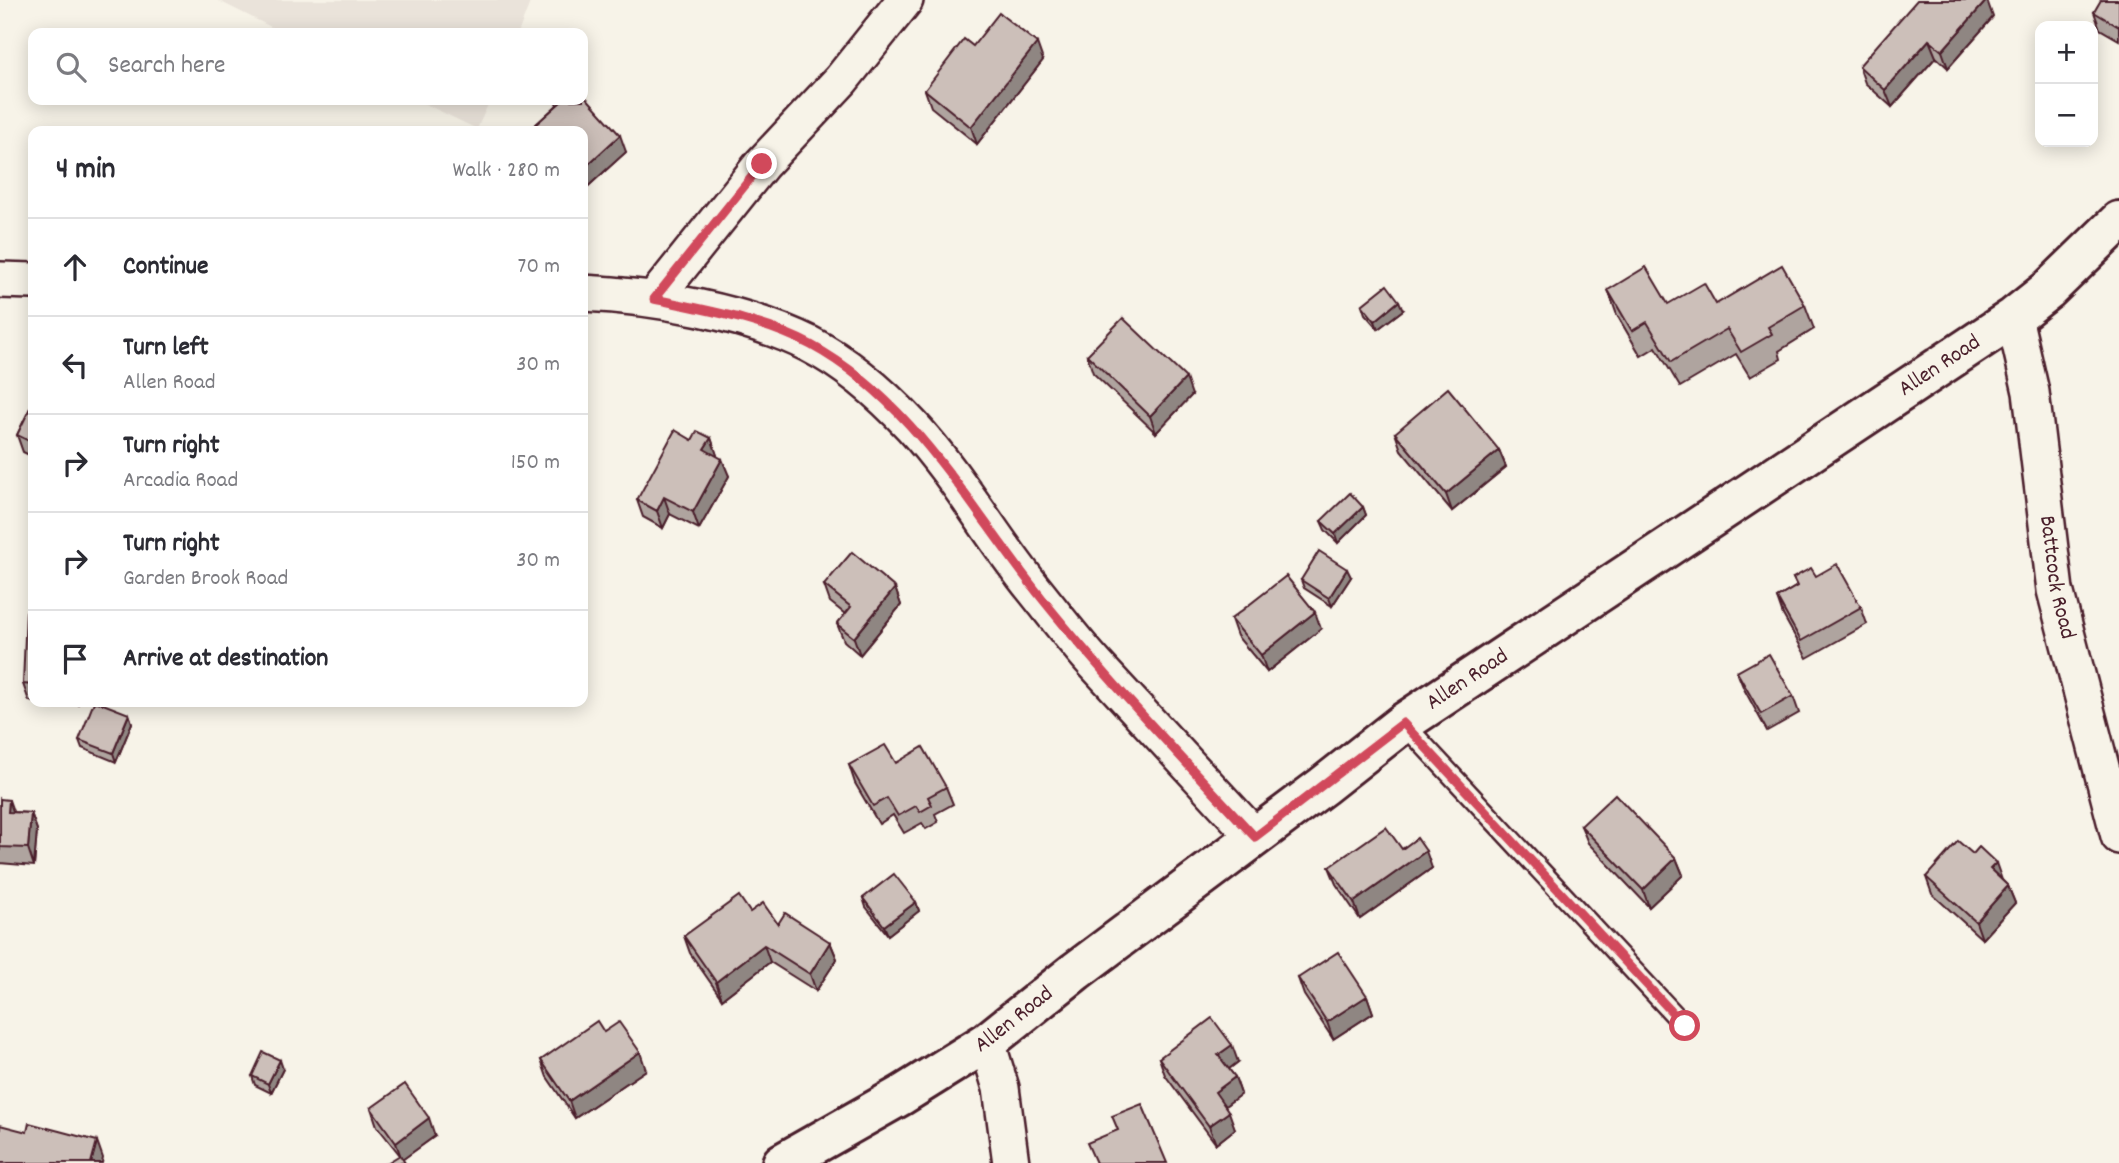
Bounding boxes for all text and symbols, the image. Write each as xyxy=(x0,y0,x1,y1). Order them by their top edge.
map controls xyxy=(2035,21,2098,147)
button: + xyxy=(2035,21,2098,84)
search box xyxy=(28,28,588,105)
icon: search xyxy=(52,48,90,86)
text: Search here xyxy=(108,48,226,85)
button: − xyxy=(2035,84,2098,147)
route end xyxy=(746,148,777,179)
text: 4 min xyxy=(56,150,115,193)
text: Walk · 280 m xyxy=(452,155,560,188)
icon: ahead xyxy=(56,248,94,286)
text: Continue xyxy=(123,249,208,286)
text: 70 m xyxy=(518,251,560,284)
street label: Allen Road xyxy=(1892,327,1988,406)
text: Turn left xyxy=(123,330,209,367)
icon: left xyxy=(56,346,94,384)
text: 30 m xyxy=(516,349,560,382)
text: Allen Road xyxy=(123,367,216,400)
text: Turn right xyxy=(123,428,220,465)
icon: right xyxy=(56,444,94,482)
text: 150 m xyxy=(511,447,560,480)
text: Arcadia Road xyxy=(123,465,238,498)
street label: Battcock Road xyxy=(2030,514,2084,643)
text: Turn right xyxy=(123,526,220,563)
icon: right xyxy=(56,542,94,580)
text: 30 m xyxy=(516,545,560,578)
text: Garden Brook Road xyxy=(123,563,288,596)
icon: arrive xyxy=(56,640,94,678)
text: Arrive at destination xyxy=(123,641,328,678)
street label: Allen Road xyxy=(1420,641,1515,719)
street label: Allen Road xyxy=(969,978,1061,1062)
route start xyxy=(1669,1010,1700,1041)

